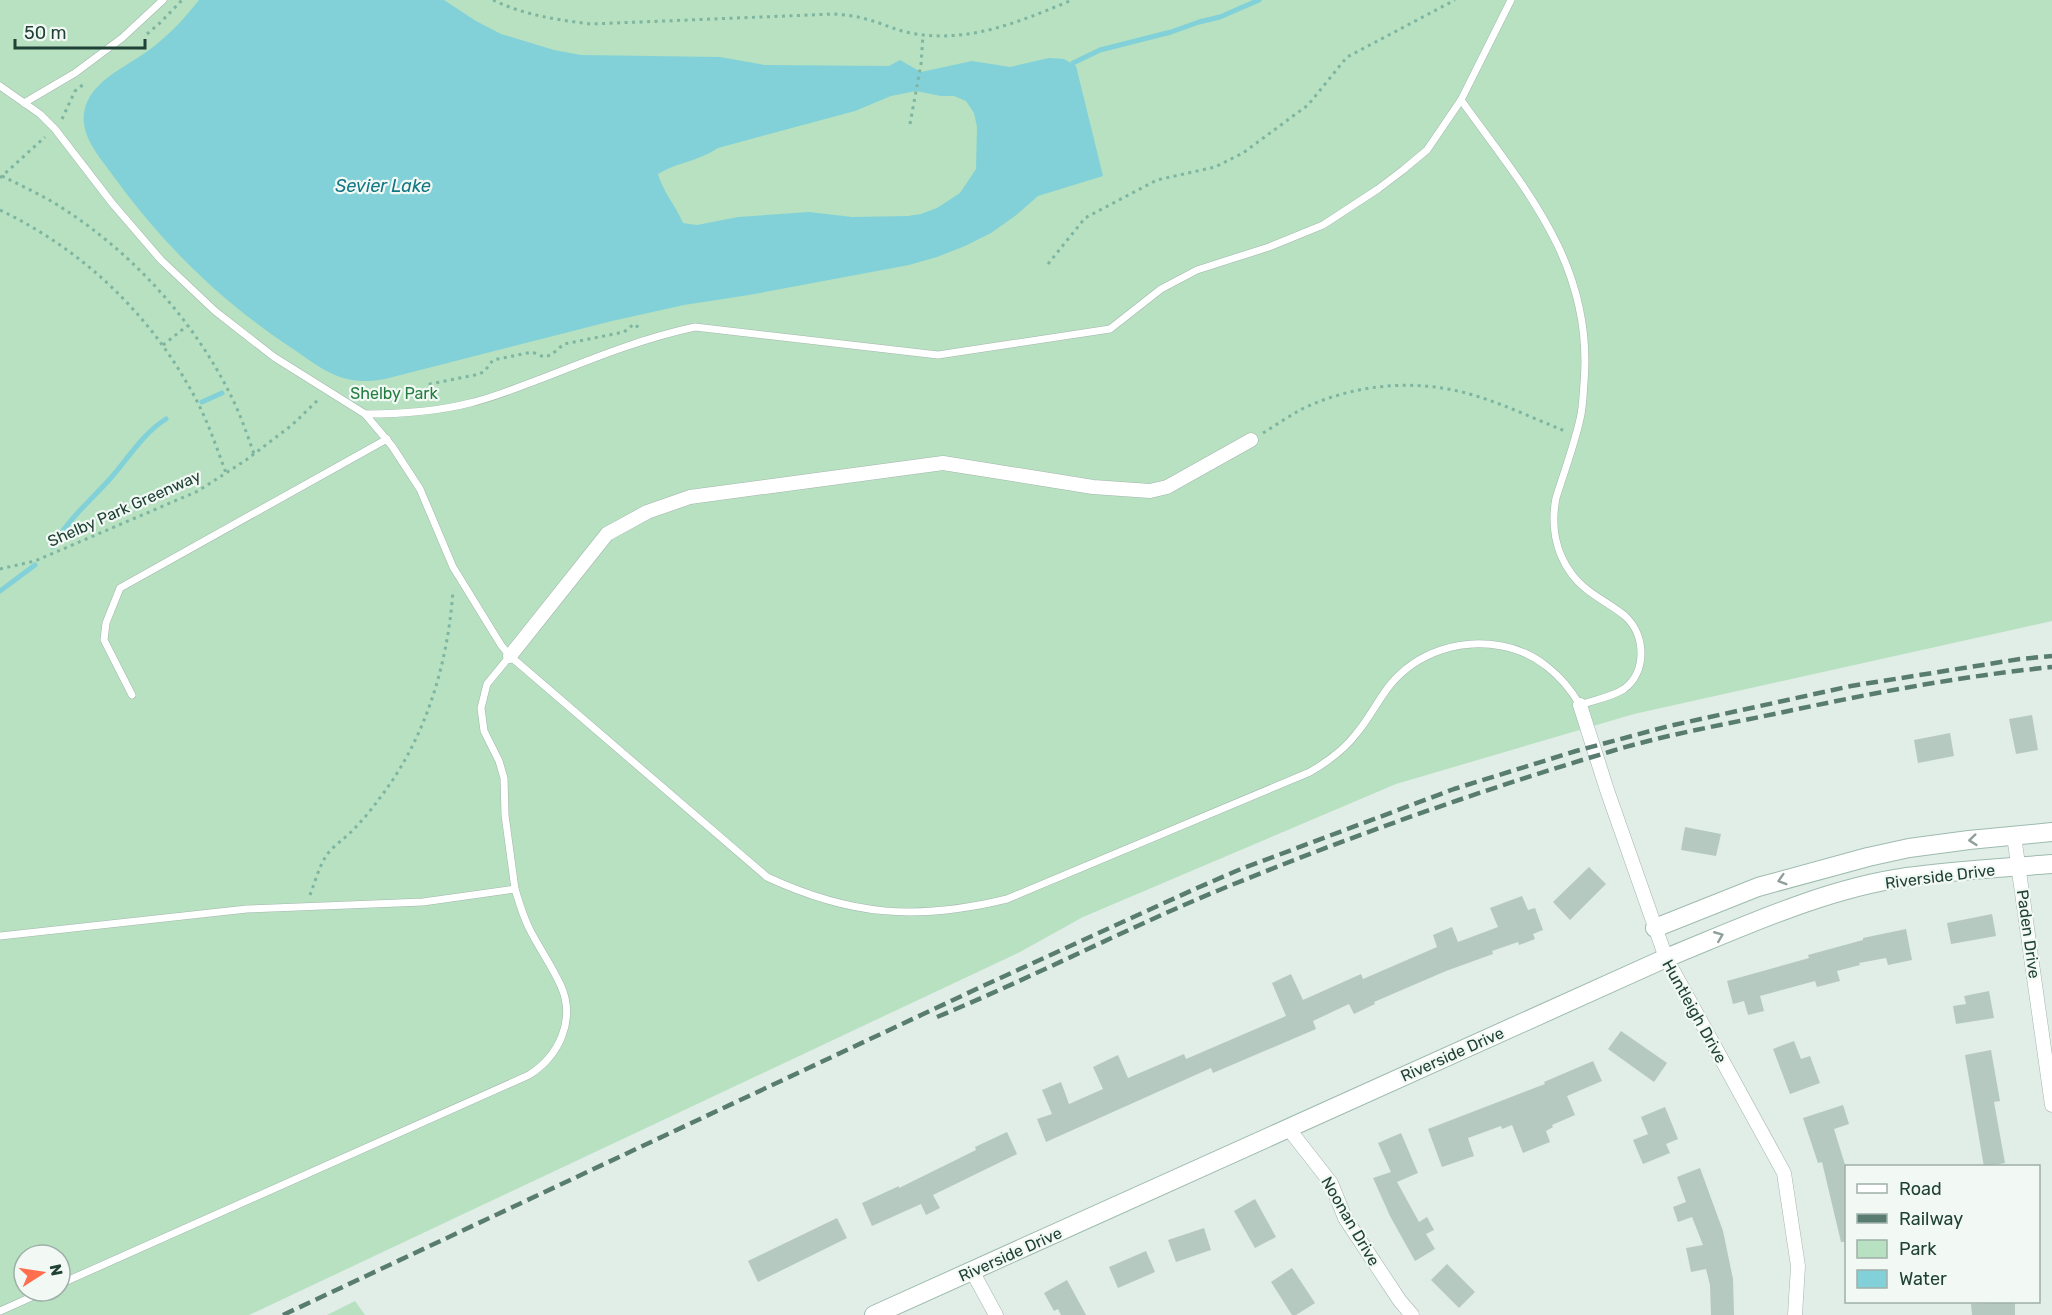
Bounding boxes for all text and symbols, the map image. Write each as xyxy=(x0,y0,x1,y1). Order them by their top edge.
scale bar xyxy=(15,12,146,50)
text: 50 m xyxy=(24,22,67,44)
water label: Sevier Lake xyxy=(335,175,431,197)
park label: Shelby Park xyxy=(350,384,438,403)
street label: Shelby Park Greenway xyxy=(45,466,204,551)
one-way arrow xyxy=(1968,833,1977,846)
street label: Riverside Drive xyxy=(1884,860,1996,893)
one-way arrow xyxy=(1777,873,1788,885)
street label: Paden Drive xyxy=(2013,888,2044,980)
one-way arrow xyxy=(1713,931,1724,943)
street label: Huntleigh Drive xyxy=(1658,956,1731,1066)
street label: Riverside Drive xyxy=(1398,1023,1507,1086)
legend xyxy=(1845,1165,2040,1303)
street label: Noonan Drive xyxy=(1317,1173,1384,1269)
text: Road xyxy=(1899,1178,1942,1200)
text: Railway xyxy=(1899,1208,1963,1230)
street label: Riverside Drive xyxy=(956,1223,1065,1286)
text: Park xyxy=(1899,1238,1937,1260)
north arrow xyxy=(12,1243,72,1303)
text: N xyxy=(46,1262,67,1278)
text: Water xyxy=(1899,1268,1947,1290)

